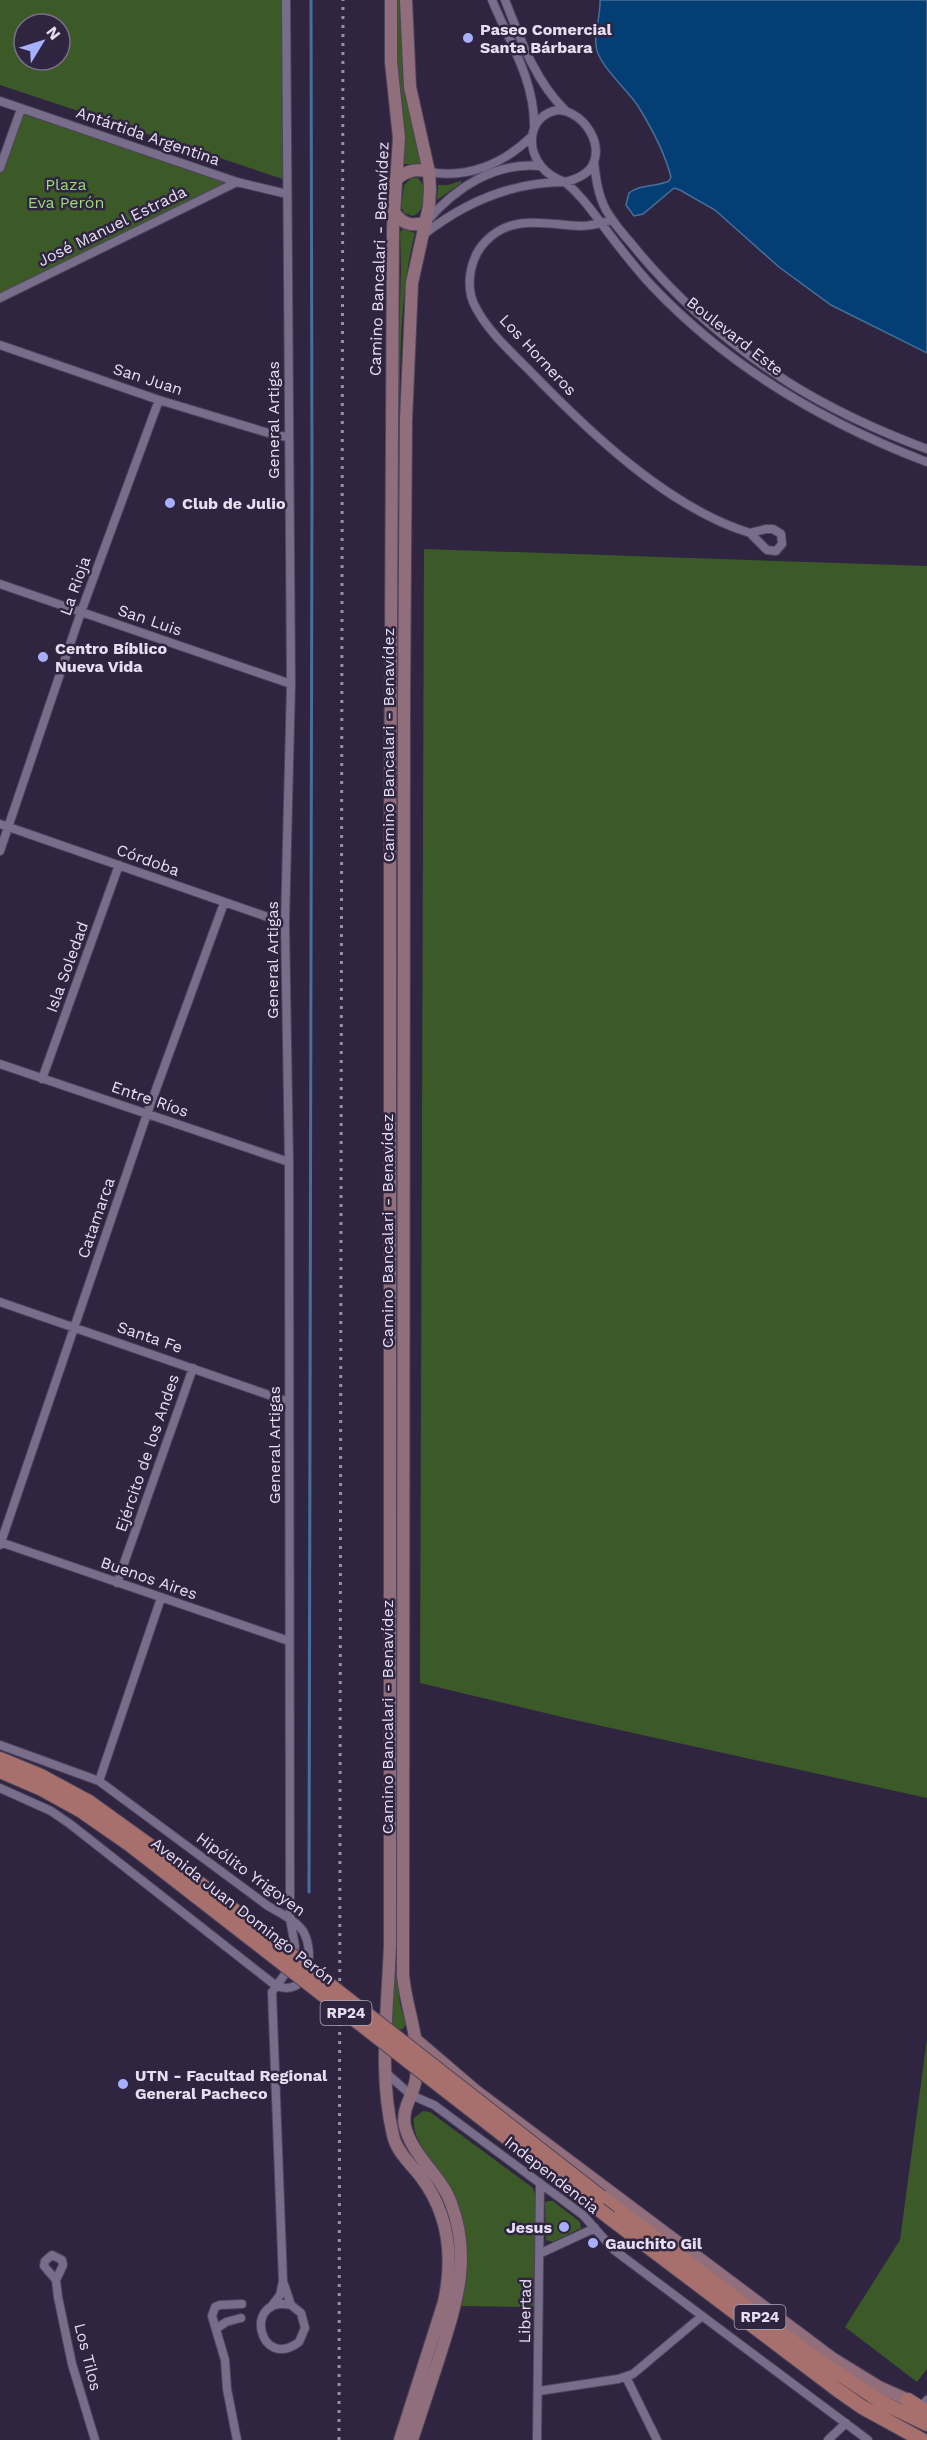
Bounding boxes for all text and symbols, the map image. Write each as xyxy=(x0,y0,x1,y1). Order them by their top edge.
north arrow xyxy=(12,12,72,72)
place label: Paseo Comercial Santa Bárbara xyxy=(480,20,612,57)
text: N xyxy=(42,23,65,44)
marker: Paseo Comercial Santa Bárbara xyxy=(461,31,475,45)
street label: Antártida Argentina xyxy=(74,102,222,170)
street label: Camino Bancalari - Benavídez xyxy=(365,141,393,377)
park label: Plaza Eva Perón xyxy=(28,175,104,212)
street label: José Manuel Estrada xyxy=(35,182,189,270)
street label: Boulevard Este xyxy=(683,292,787,380)
street label: Los Horneros xyxy=(496,310,580,400)
street label: San Juan xyxy=(111,359,185,399)
street label: General Artigas xyxy=(264,361,283,479)
place label: Club de Julio xyxy=(182,494,286,513)
marker: Club de Julio xyxy=(163,496,177,510)
street label: La Rioja xyxy=(56,554,94,618)
street label: San Luis xyxy=(115,600,185,640)
street label: Camino Bancalari - Benavídez xyxy=(379,628,398,862)
place label: Centro Bíblico Nueva Vida xyxy=(55,639,168,676)
marker: Centro Bíblico Nueva Vida xyxy=(36,650,50,664)
street label: Córdoba xyxy=(114,840,182,880)
street label: General Artigas xyxy=(263,901,282,1019)
street label: Isla Soledad xyxy=(42,919,92,1015)
street label: Entre Ríos xyxy=(109,1077,191,1121)
street label: Camino Bancalari - Benavídez xyxy=(378,1114,397,1348)
street label: Catamarca xyxy=(73,1175,119,1261)
street label: Santa Fe xyxy=(115,1317,185,1357)
street label: Ejército de los Andes xyxy=(111,1372,183,1534)
street label: General Artigas xyxy=(265,1386,284,1504)
street label: Buenos Aires xyxy=(98,1553,200,1603)
street label: Camino Bancalari - Benavídez xyxy=(378,1600,397,1834)
street label: Hipólito Yrigoyen xyxy=(193,1828,309,1920)
street label: Avenida Juan Domingo Perón xyxy=(148,1833,338,1989)
road number: RP24 xyxy=(320,2001,372,2025)
place label: UTN - Facultad Regional General Pacheco xyxy=(135,2066,328,2103)
marker: UTN - Facultad Regional General Pacheco xyxy=(116,2077,130,2091)
street label: Independencia xyxy=(501,2132,603,2218)
place label: Jesus xyxy=(506,2218,552,2237)
marker: Jesus xyxy=(557,2220,571,2234)
place label: Gauchito Gil xyxy=(605,2234,703,2253)
marker: Gauchito Gil xyxy=(586,2236,600,2250)
street label: Libertad xyxy=(515,2278,535,2344)
road number: RP24 xyxy=(734,2305,786,2329)
street label: Los Tilos xyxy=(70,2321,106,2393)

